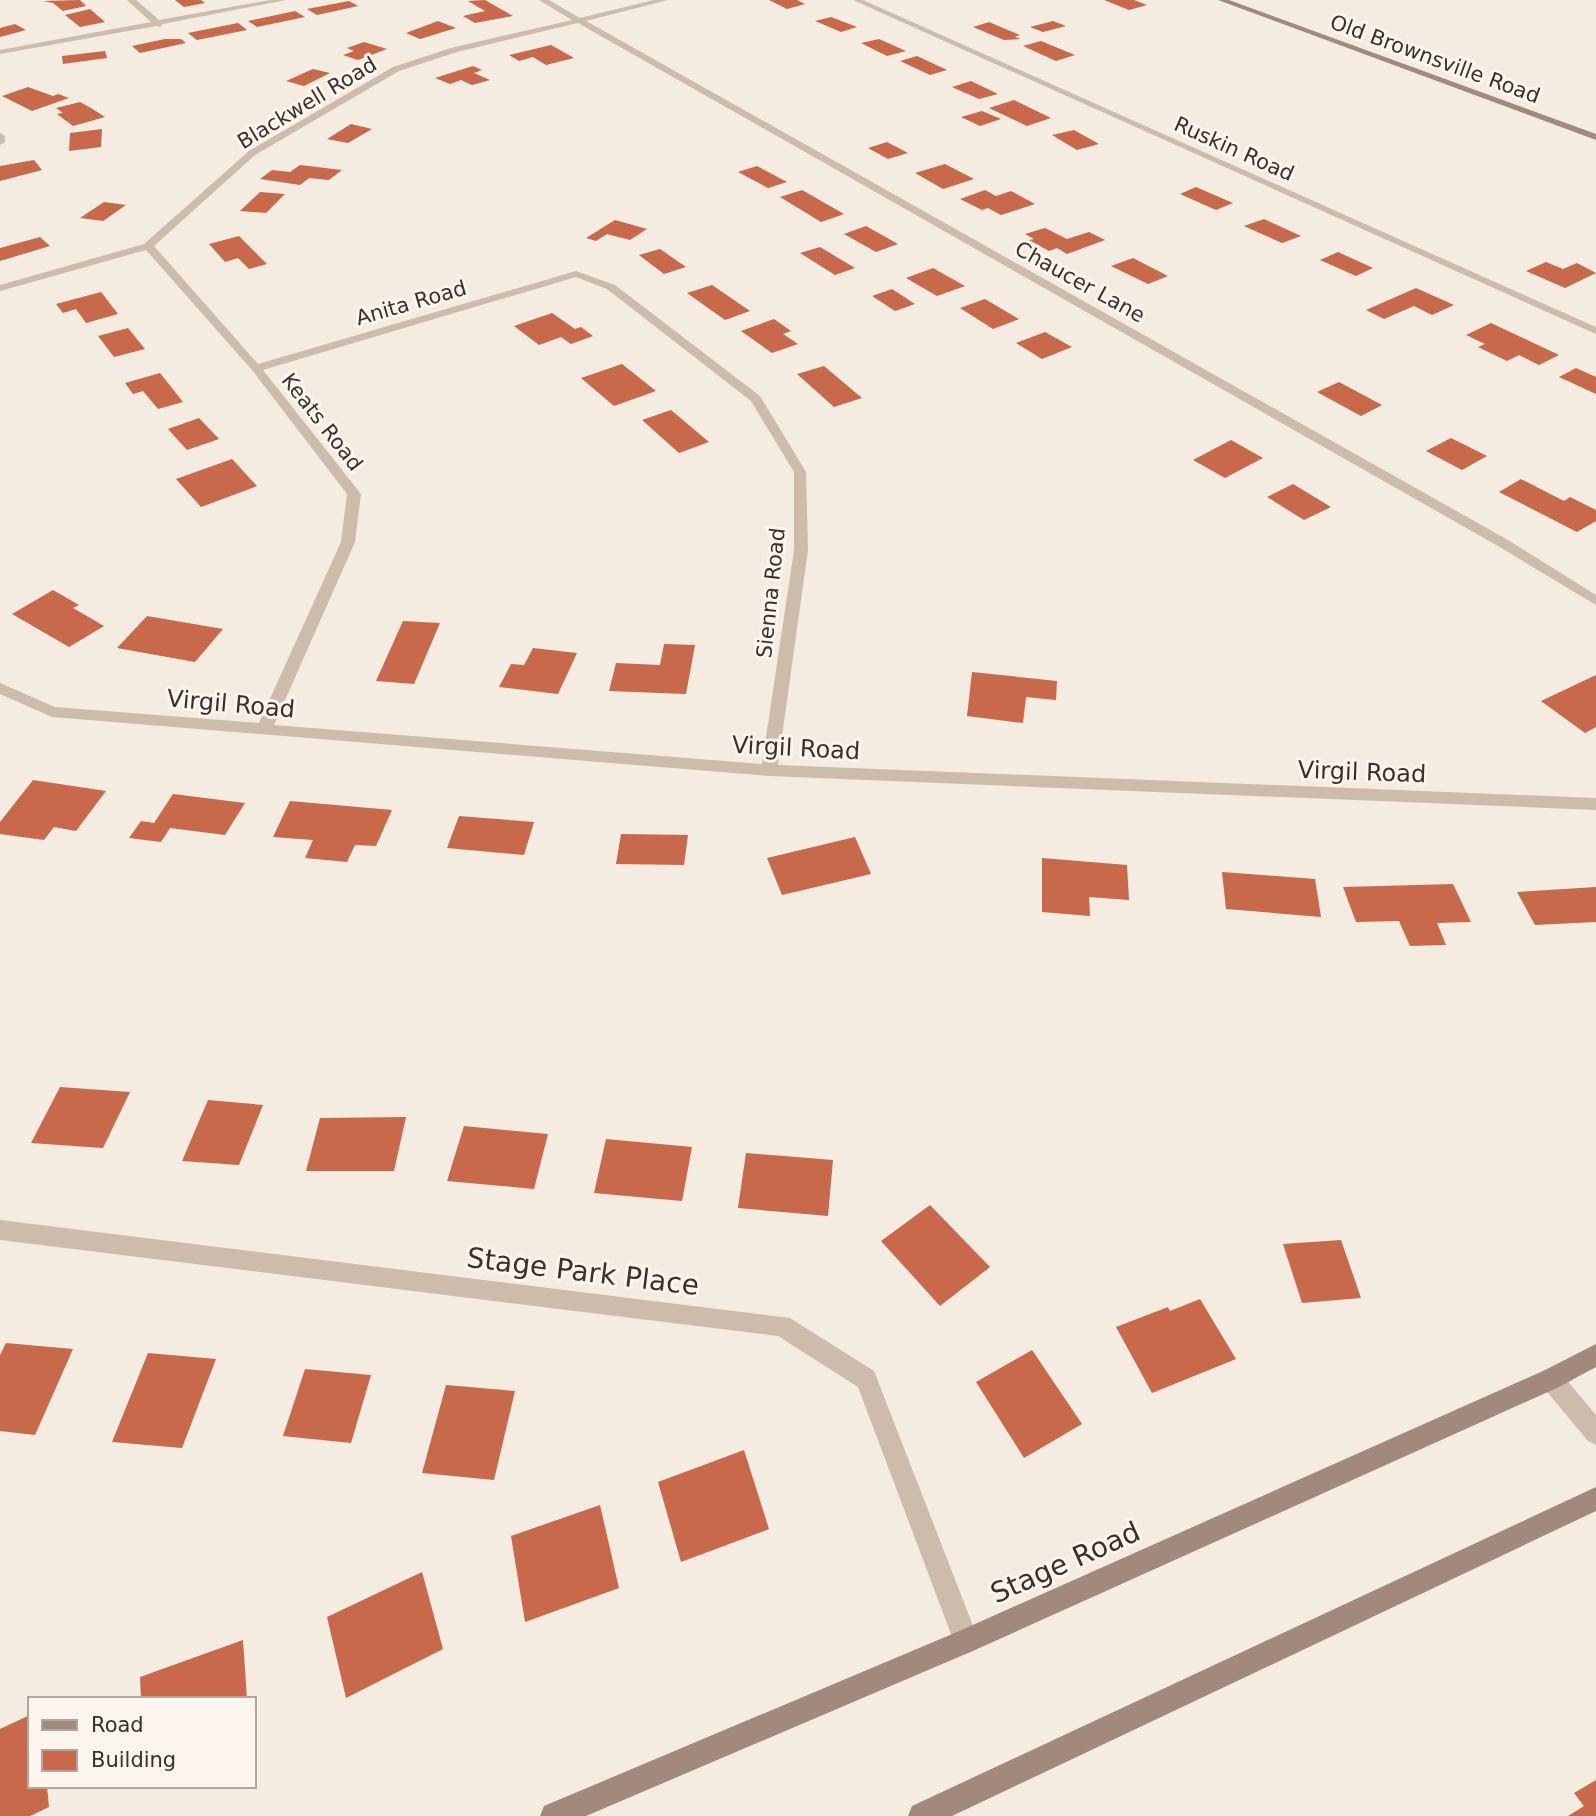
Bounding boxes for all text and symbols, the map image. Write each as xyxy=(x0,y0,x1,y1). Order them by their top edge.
street label: Old Brownsville Road xyxy=(1327,10,1543,108)
street label: Blackwell Road xyxy=(233,52,381,154)
street label: Ruskin Road xyxy=(1170,112,1298,186)
street label: Chaucer Lane xyxy=(1011,236,1149,328)
street label: Anita Road xyxy=(353,276,469,330)
street label: Keats Road xyxy=(277,368,367,476)
street label: Sienna Road xyxy=(752,527,790,659)
street label: Virgil Road xyxy=(166,684,296,724)
street label: Virgil Road xyxy=(731,731,861,765)
street label: Virgil Road xyxy=(1297,756,1427,788)
street label: Stage Park Place xyxy=(465,1241,701,1302)
street label: Stage Road xyxy=(985,1515,1145,1610)
legend xyxy=(28,1697,256,1788)
text: Road xyxy=(91,1713,144,1737)
text: Building xyxy=(91,1748,176,1772)

